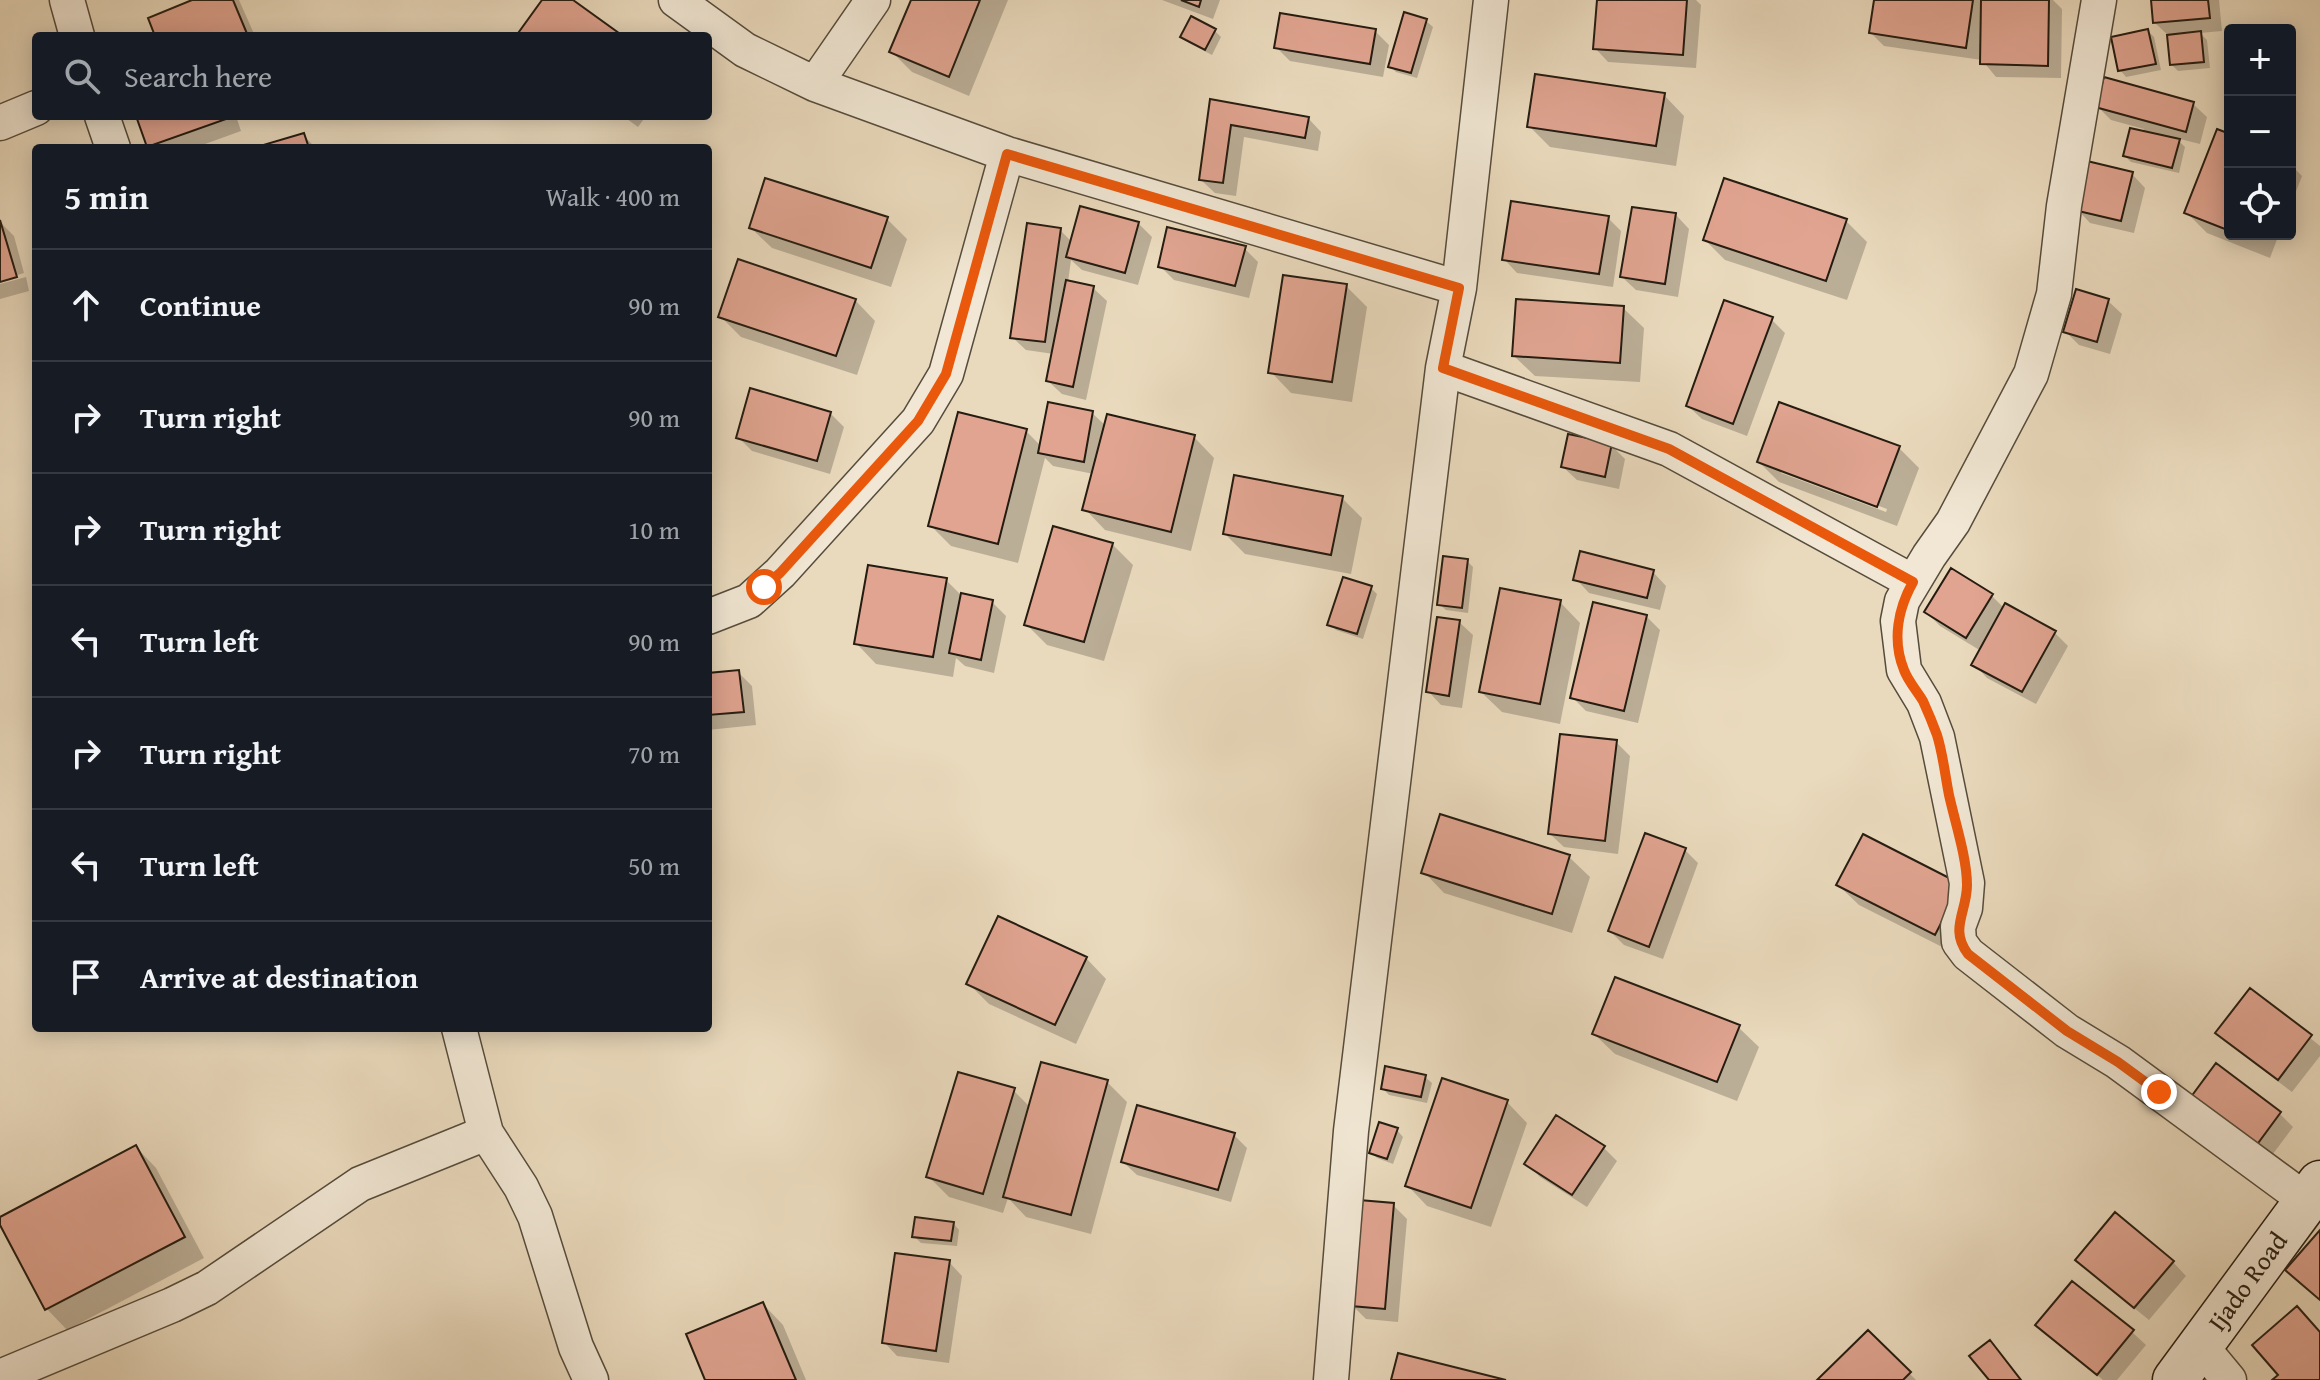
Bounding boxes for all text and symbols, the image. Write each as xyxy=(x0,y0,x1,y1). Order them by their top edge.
map controls xyxy=(2224,24,2296,240)
button: + xyxy=(2224,24,2296,96)
search box xyxy=(32,32,712,120)
icon: search xyxy=(60,54,104,98)
text: Search here xyxy=(124,54,272,98)
button: − xyxy=(2224,96,2296,168)
button: locate xyxy=(2224,168,2296,240)
text: 5 min xyxy=(64,172,149,221)
text: Walk · 400 m xyxy=(546,177,680,216)
icon: ahead xyxy=(64,283,108,327)
text: Continue xyxy=(140,283,261,327)
text: 90 m xyxy=(628,286,680,325)
icon: right xyxy=(64,395,108,439)
text: Turn right xyxy=(140,395,281,439)
text: 90 m xyxy=(628,398,680,437)
icon: right xyxy=(64,507,108,551)
text: Turn right xyxy=(140,507,281,551)
text: 10 m xyxy=(628,510,680,549)
route start xyxy=(746,569,782,605)
icon: left xyxy=(64,619,108,663)
text: Turn left xyxy=(140,619,259,663)
text: 90 m xyxy=(628,622,680,661)
icon: right xyxy=(64,731,108,775)
text: Turn right xyxy=(140,731,281,775)
text: 70 m xyxy=(628,734,680,773)
icon: left xyxy=(64,843,108,887)
text: Turn left xyxy=(140,843,259,887)
text: 50 m xyxy=(628,846,680,885)
icon: arrive xyxy=(64,955,108,999)
text: Arrive at destination xyxy=(140,955,418,999)
route end xyxy=(2141,1074,2177,1110)
street label: Ijado Road xyxy=(2198,1223,2297,1339)

